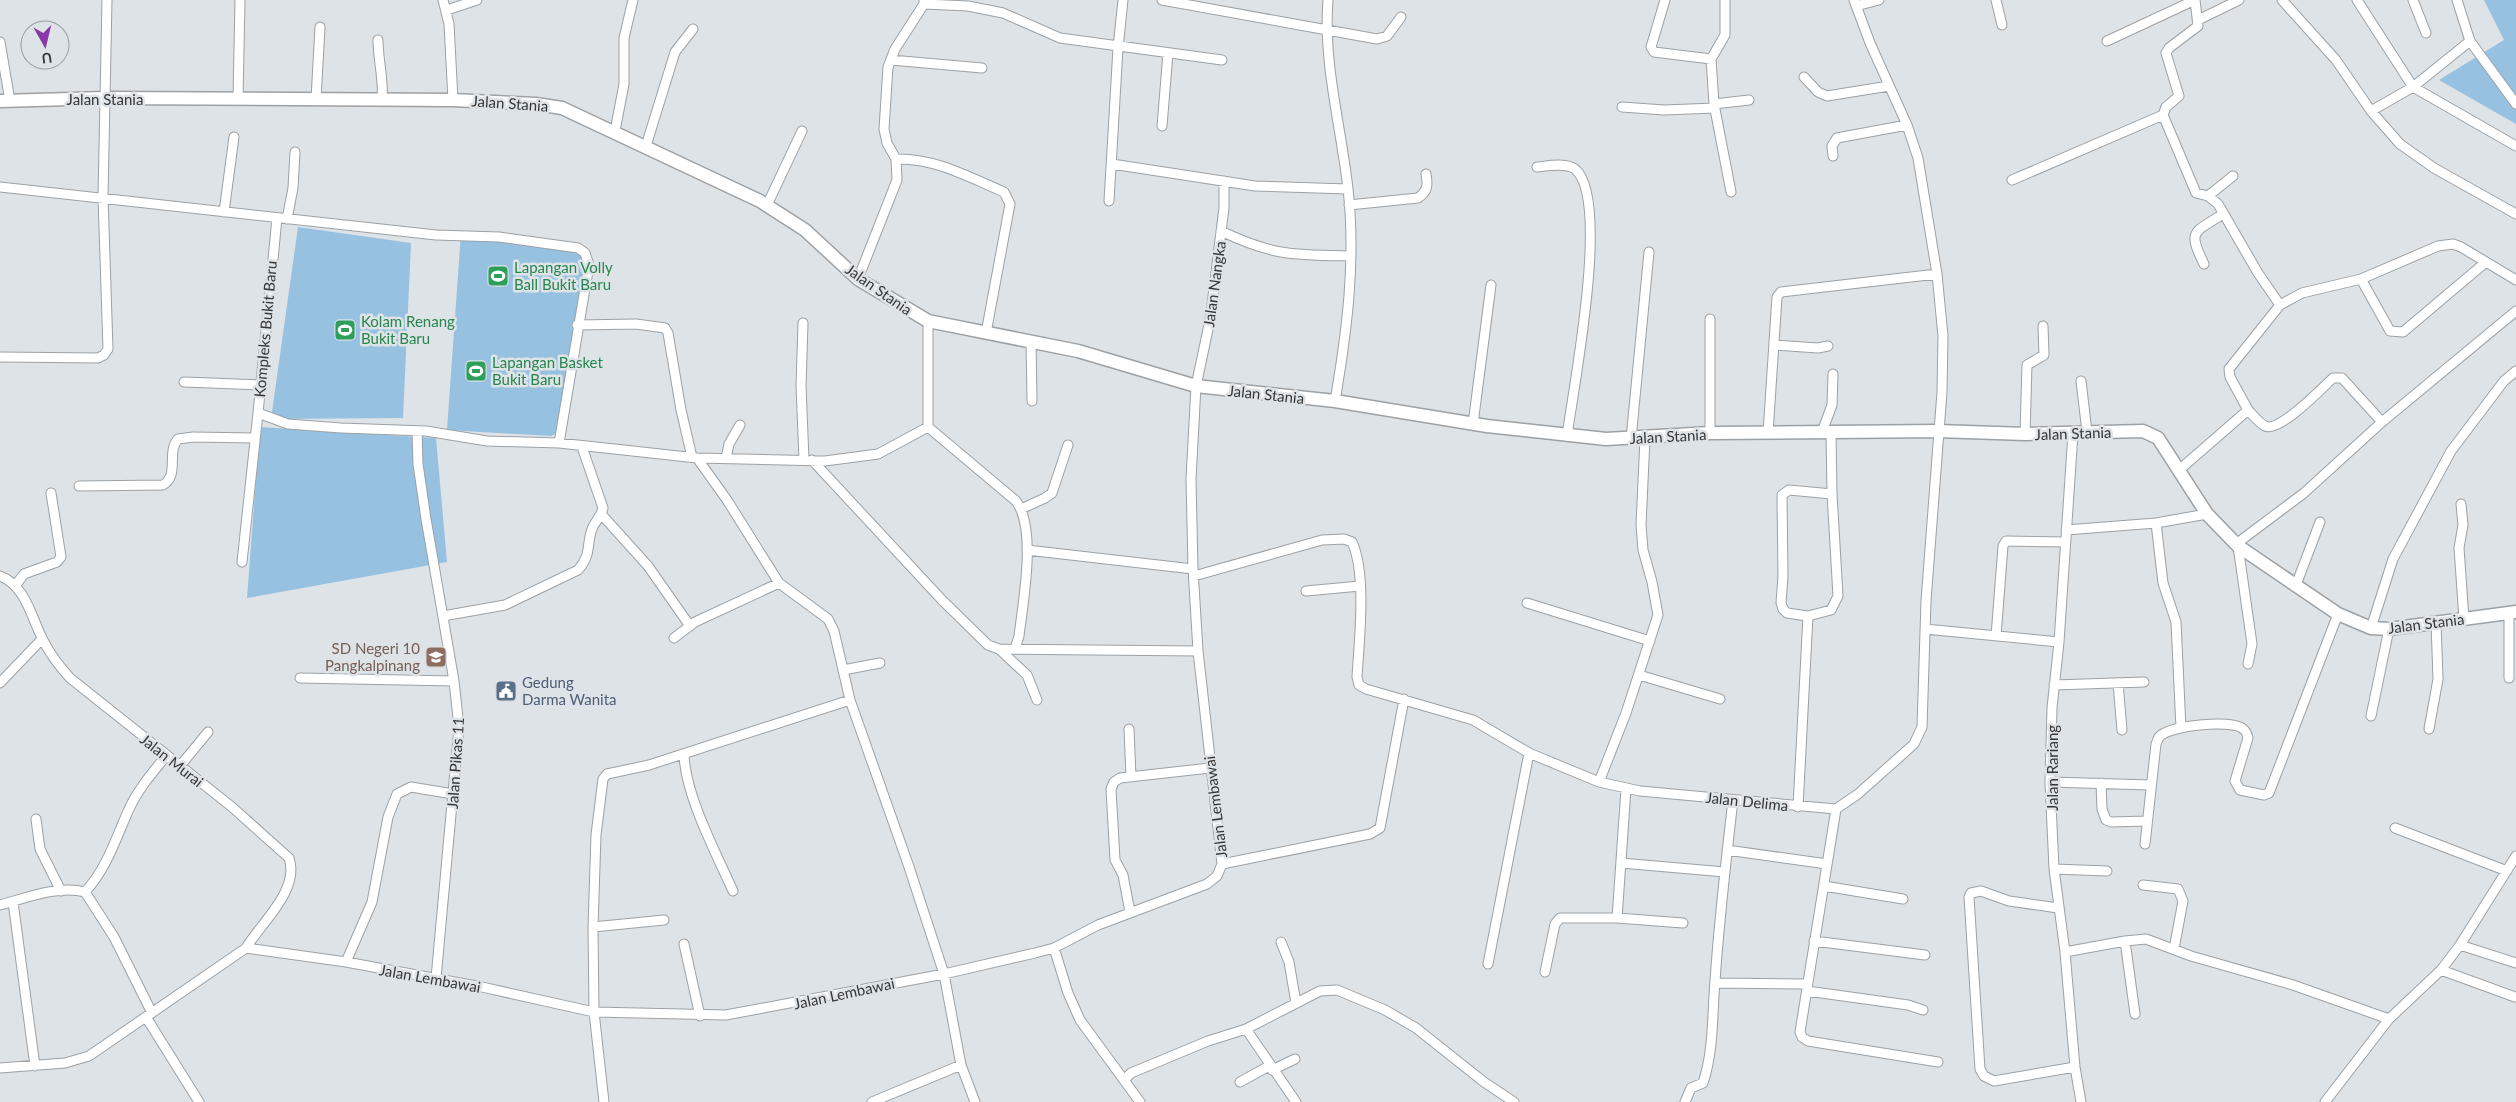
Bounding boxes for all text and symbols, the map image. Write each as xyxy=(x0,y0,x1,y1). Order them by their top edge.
north arrow xyxy=(20,20,70,70)
text: U xyxy=(41,49,53,68)
street label: Jalan Stania xyxy=(67,90,143,108)
street label: Jalan Stania xyxy=(471,91,549,115)
street label: Jalan Nangka xyxy=(1199,240,1229,328)
place label: Lapangan Volly Ball Bukit Baru xyxy=(514,258,613,293)
street label: Kompleks Bukit Baru xyxy=(250,260,280,398)
street label: Jalan Stania xyxy=(842,260,916,318)
sports icon: Lapangan Volly Ball Bukit Baru xyxy=(486,264,510,288)
place label: Kolam Renang Bukit Baru xyxy=(361,312,455,347)
sports icon: Kolam Renang Bukit Baru xyxy=(333,318,357,342)
place label: Lapangan Basket Bukit Baru xyxy=(492,353,603,388)
sports icon: Lapangan Basket Bukit Baru xyxy=(464,359,488,383)
street label: Jalan Stania xyxy=(1227,381,1305,407)
street label: Jalan Stania xyxy=(2034,423,2112,443)
street label: Jalan Stania xyxy=(1629,425,1707,447)
street label: Jalan Stania xyxy=(2387,609,2465,637)
place label: SD Negeri 10 Pangkalpinang xyxy=(325,639,420,674)
school or university icon: SD Negeri 10 Pangkalpinang xyxy=(424,645,448,669)
place label: Gedung Darma Wanita xyxy=(522,673,617,708)
public building icon: Gedung Darma Wanita xyxy=(494,679,518,703)
street label: Jalan Pikas 11 xyxy=(443,716,467,810)
street label: Jalan Rariang xyxy=(2043,725,2061,811)
street label: Jalan Murai xyxy=(137,730,207,790)
street label: Jalan Lembawai xyxy=(1200,755,1230,859)
street label: Jalan Delima xyxy=(1705,788,1789,814)
street label: Jalan Lembawai xyxy=(378,960,482,996)
street label: Jalan Lembawai xyxy=(792,974,896,1012)

